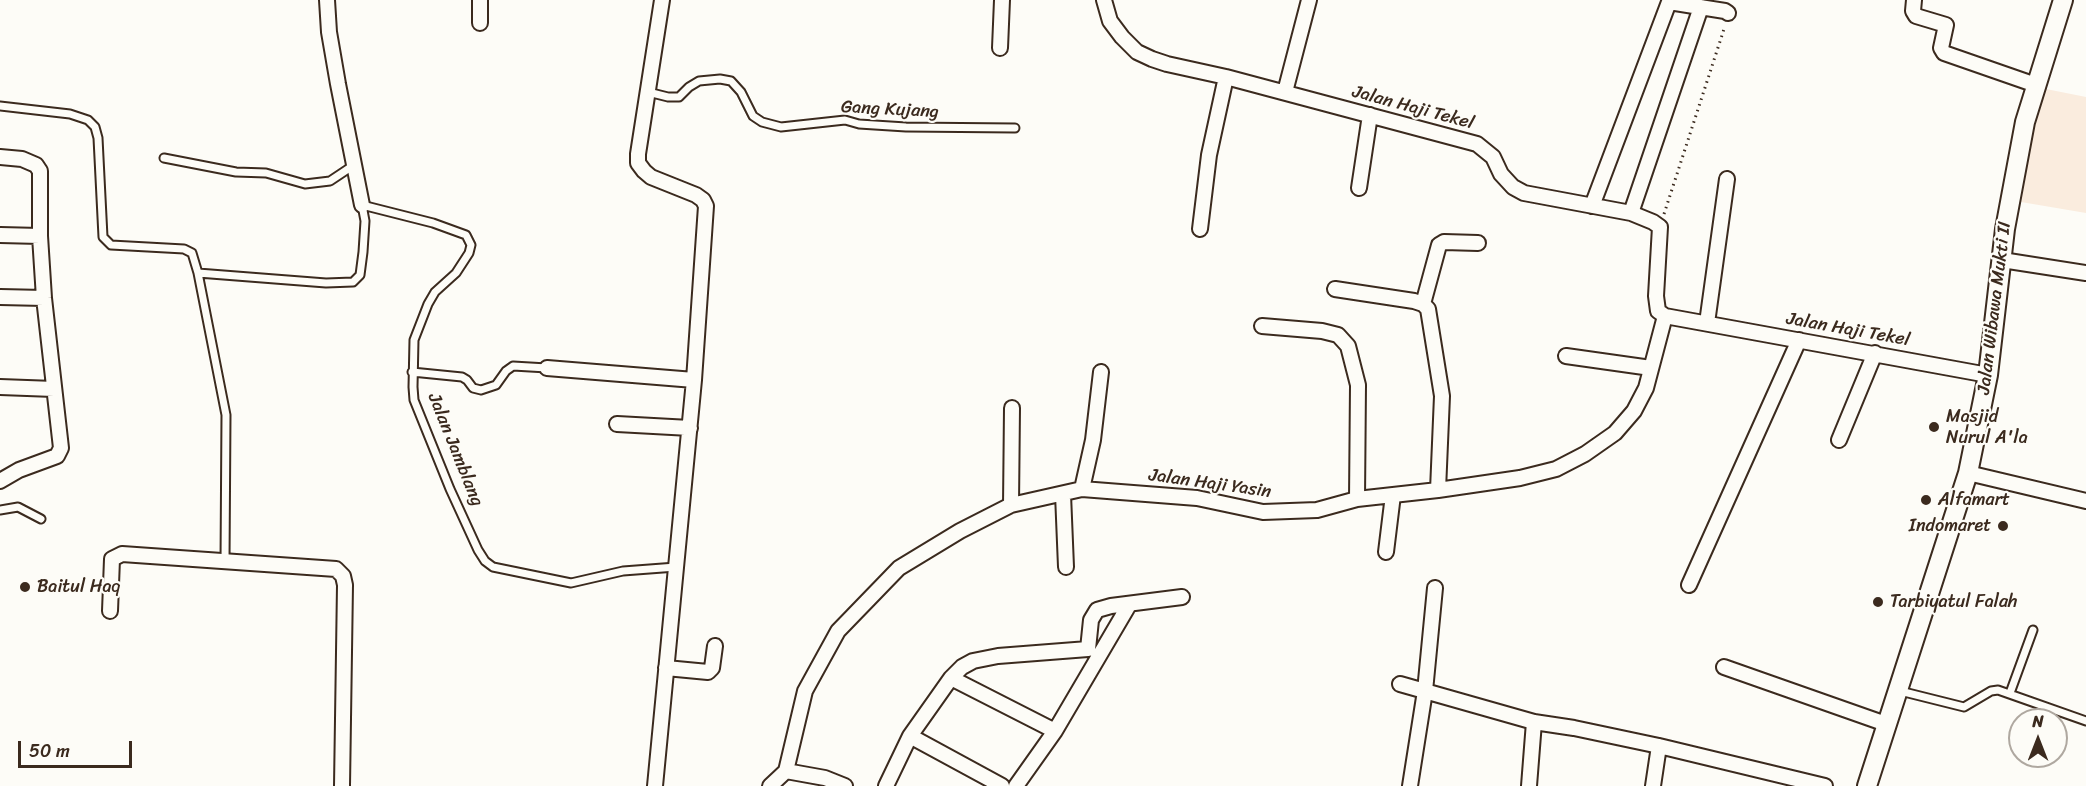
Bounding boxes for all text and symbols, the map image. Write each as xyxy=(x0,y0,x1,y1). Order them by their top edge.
street label: Jalan Haji Tekel xyxy=(1350,81,1476,135)
street label: Gang Kujang xyxy=(841,97,939,123)
street label: Jalan Wibawa Mukti II xyxy=(1974,220,2016,396)
street label: Jalan Haji Tekel xyxy=(1785,309,1911,351)
street label: Jalan Jamblang xyxy=(423,390,487,510)
place label: Masjid Nurul A'la xyxy=(1946,406,2028,448)
marker: Masjid Nurul A'la xyxy=(1927,420,1941,434)
street label: Jalan Haji Yasin xyxy=(1147,465,1273,503)
place label: Alfamart xyxy=(1938,489,2010,511)
marker: Alfamart xyxy=(1919,493,1933,507)
place label: Indomaret xyxy=(1909,515,1991,537)
marker: Indomaret xyxy=(1996,519,2010,533)
place label: Baitul Haq xyxy=(37,576,120,598)
marker: Baitul Haq xyxy=(18,580,32,594)
place label: Tarbiyatul Falah xyxy=(1890,591,2017,613)
marker: Tarbiyatul Falah xyxy=(1871,595,1885,609)
text: N xyxy=(2032,707,2044,736)
north arrow xyxy=(2008,708,2068,768)
scale bar xyxy=(21,729,135,767)
text: 50 m xyxy=(29,735,70,767)

